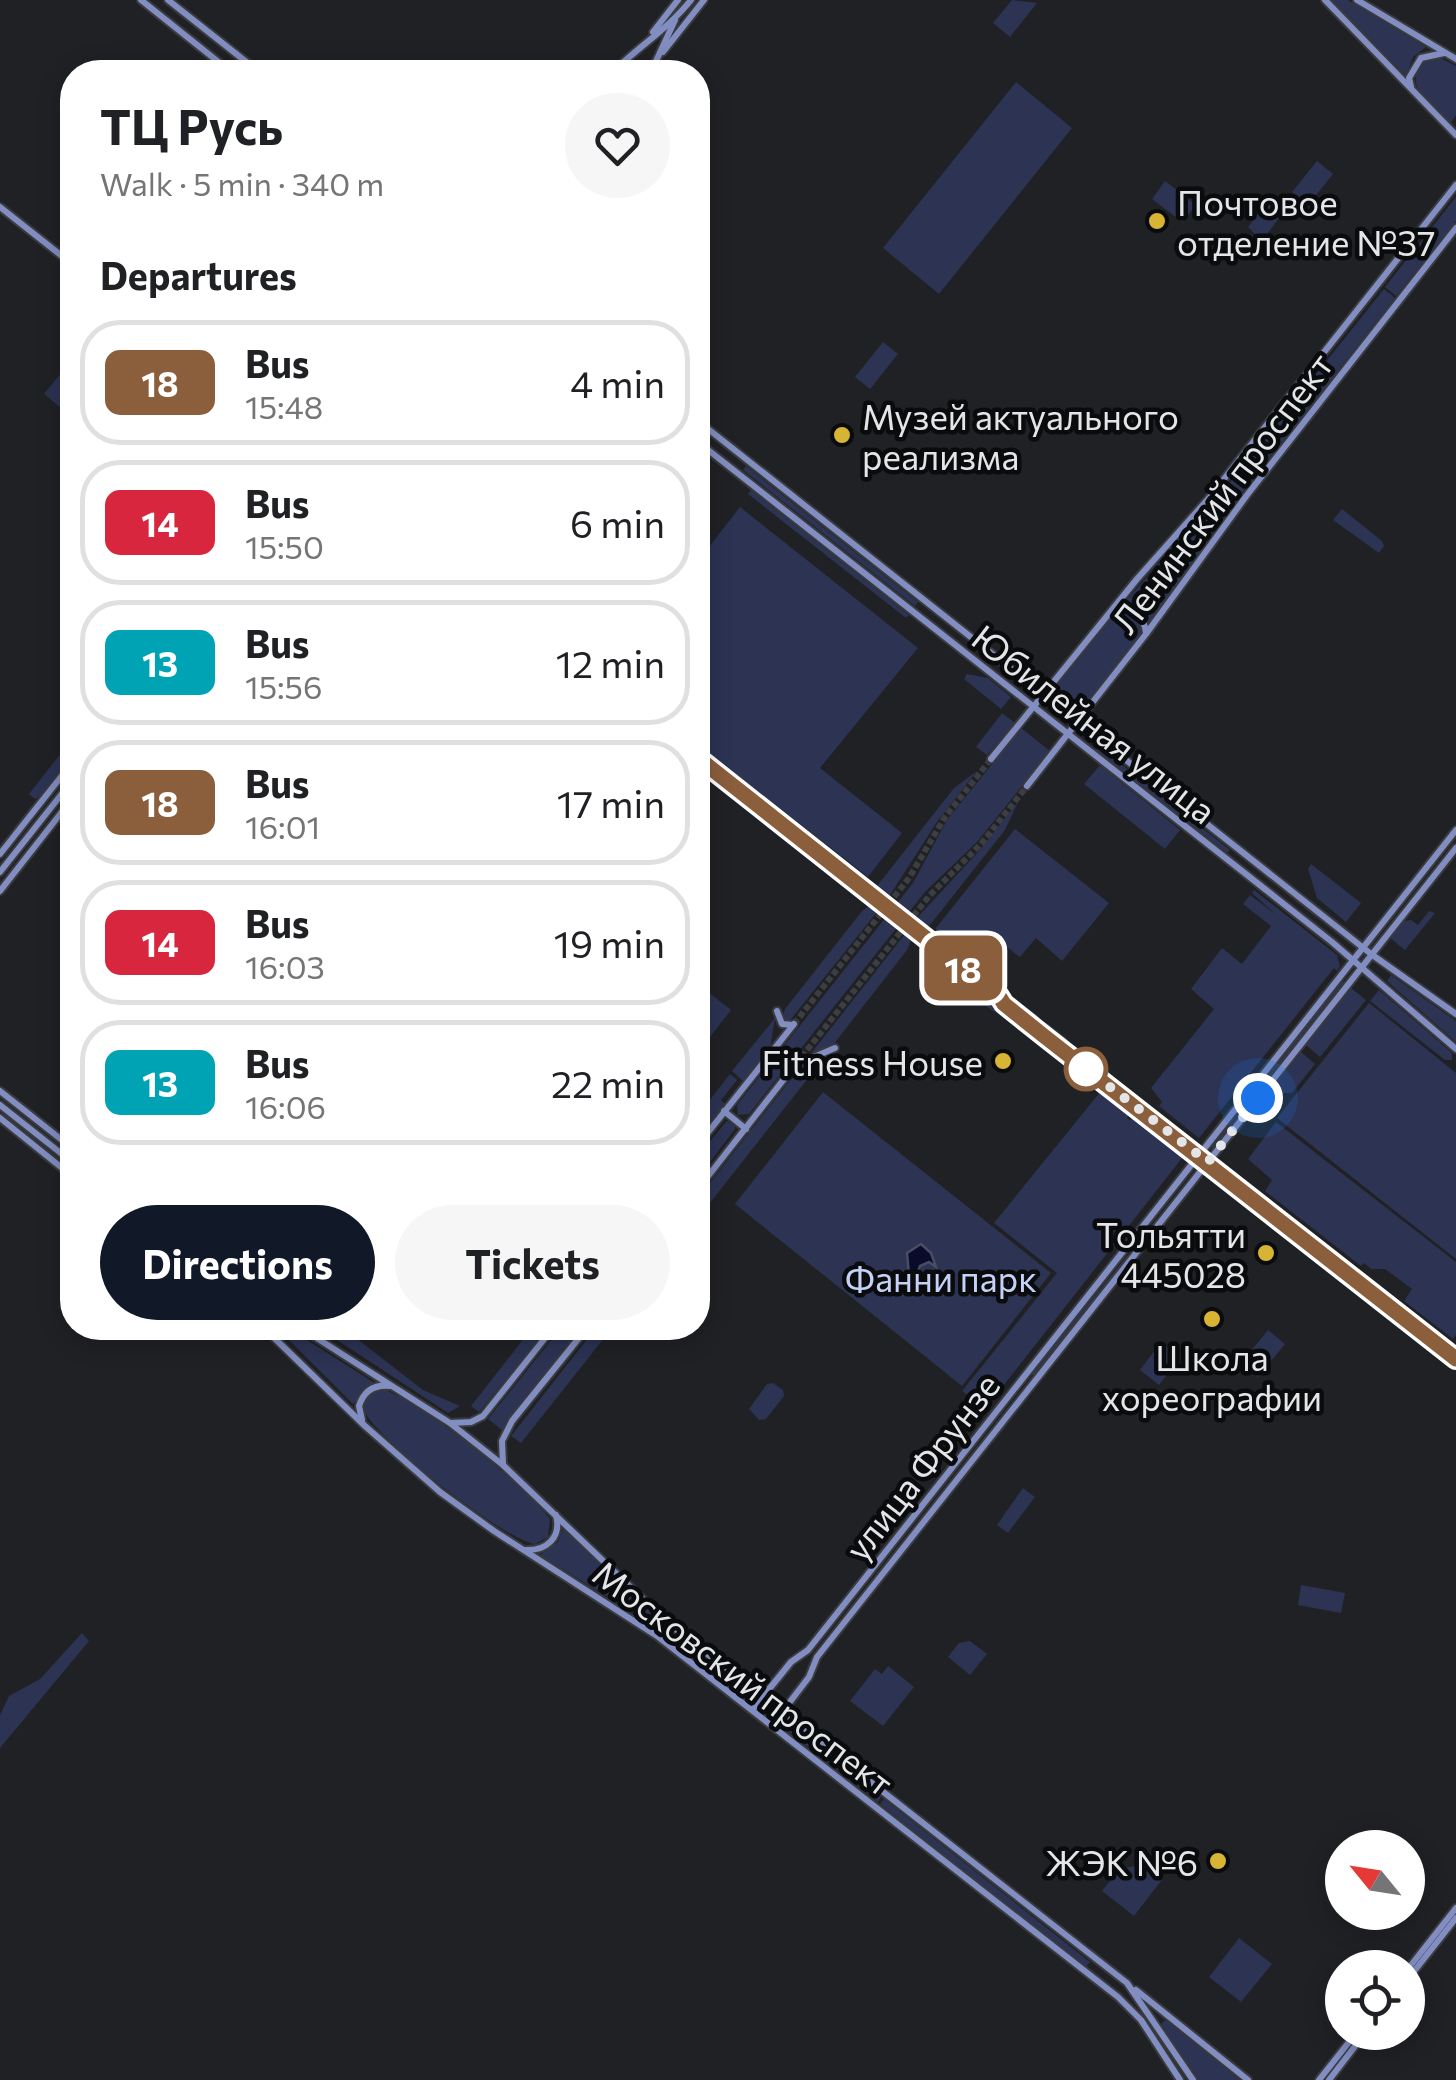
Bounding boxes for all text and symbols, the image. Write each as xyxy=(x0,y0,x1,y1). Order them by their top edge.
button: heart xyxy=(565,93,670,198)
text: ТЦ Русь xyxy=(100,96,283,155)
text: Walk · 5 min · 340 m xyxy=(100,163,384,203)
place label: Почтовое отделение №37 xyxy=(1177,180,1436,263)
marker: Почтовое отделение №37 xyxy=(1146,210,1168,232)
text: Departures xyxy=(100,251,297,298)
text: Bus xyxy=(245,339,310,386)
street label: Ленинский проспект xyxy=(1102,343,1340,641)
text: 4 min xyxy=(570,359,665,406)
text: 18 xyxy=(141,361,179,404)
text: 15:48 xyxy=(245,386,323,426)
place label: Музей актуального реализма xyxy=(862,394,1179,477)
marker: Музей актуального реализма xyxy=(831,424,853,446)
text: Bus xyxy=(245,479,310,526)
text: 6 min xyxy=(570,499,665,546)
text: 14 xyxy=(141,501,179,544)
text: 15:50 xyxy=(245,526,324,566)
street label: Юбилейная улица xyxy=(965,615,1225,831)
text: Bus xyxy=(245,619,310,666)
text: 12 min xyxy=(556,639,665,686)
text: 13 xyxy=(142,641,178,684)
text: 15:56 xyxy=(245,666,322,706)
text: Bus xyxy=(245,759,310,806)
text: 17 min xyxy=(557,779,665,826)
text: 18 xyxy=(141,781,179,824)
text: 16:01 xyxy=(245,806,320,846)
text: Bus xyxy=(245,899,310,946)
text: 19 min xyxy=(554,919,665,966)
text: 14 xyxy=(141,921,179,964)
line badge: 18 xyxy=(918,936,1008,1000)
text: 16:03 xyxy=(245,946,325,986)
text: 18 xyxy=(944,947,982,990)
text: Bus xyxy=(245,1039,310,1086)
place label: Fitness House xyxy=(761,1040,983,1083)
unlabelled marker xyxy=(1065,1048,1107,1090)
marker: Fitness House xyxy=(992,1050,1014,1072)
text: 22 min xyxy=(551,1059,665,1106)
text: 13 xyxy=(142,1061,178,1104)
your location xyxy=(1233,1073,1283,1123)
text: 16:06 xyxy=(245,1086,326,1126)
button: Directions xyxy=(100,1205,375,1320)
button: Tickets xyxy=(395,1205,670,1320)
place label: Тольятти 445028 xyxy=(1096,1212,1246,1295)
marker: Тольятти 445028 xyxy=(1255,1242,1277,1264)
park label: Фанни парк xyxy=(845,1256,1037,1299)
marker: Школа хореографии xyxy=(1201,1308,1223,1330)
place label: Школа хореографии xyxy=(1102,1335,1322,1418)
street label: улица Фрунзе xyxy=(835,1364,1007,1568)
street label: Московский проспект xyxy=(586,1550,902,1804)
north arrow xyxy=(1325,1830,1425,1930)
map controls xyxy=(1325,1830,1425,2050)
place label: ЖЭК №6 xyxy=(1045,1840,1198,1883)
marker: ЖЭК №6 xyxy=(1207,1850,1229,1872)
button: locate xyxy=(1325,1950,1425,2050)

